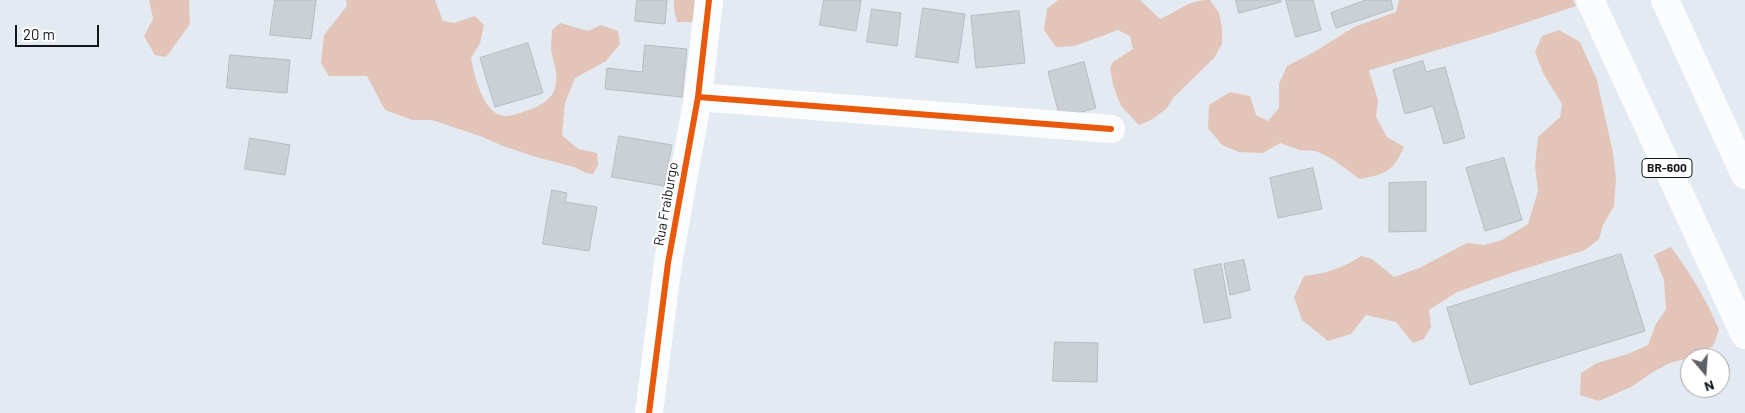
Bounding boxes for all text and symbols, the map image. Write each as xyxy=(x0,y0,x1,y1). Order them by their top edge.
scale bar xyxy=(18,15,101,47)
text: 20 m xyxy=(23,25,55,43)
road number: BR-600 xyxy=(1642,158,1692,178)
street label: Rua Fraiburgo xyxy=(650,161,682,247)
north arrow xyxy=(1680,348,1730,398)
text: N xyxy=(1702,377,1717,396)

